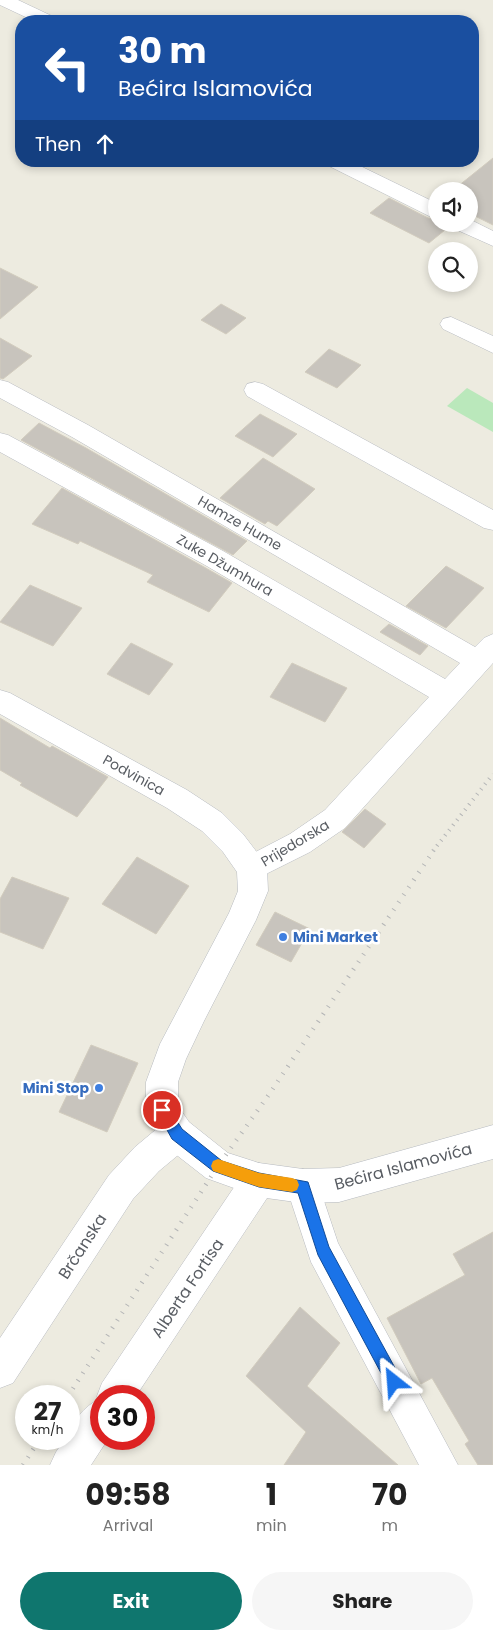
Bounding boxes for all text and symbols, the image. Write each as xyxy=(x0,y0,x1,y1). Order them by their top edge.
text: 30 m xyxy=(118,26,206,75)
icon: left xyxy=(35,35,100,100)
text: Bećira Islamovića xyxy=(118,73,313,104)
icon: ahead xyxy=(91,130,119,158)
text: Then xyxy=(35,131,81,158)
map controls xyxy=(428,182,478,292)
button: sound xyxy=(428,182,478,232)
button: search xyxy=(428,242,478,292)
street label: Hamze Hume xyxy=(194,491,286,555)
street label: Zuke Džumhura xyxy=(173,529,277,601)
street label: Podvinica xyxy=(99,750,169,800)
street label: Prijedorska xyxy=(257,815,333,871)
place label: Mini Market xyxy=(293,927,378,947)
marker: Mini Market xyxy=(277,931,289,943)
place label: Mini Stop xyxy=(23,1078,89,1098)
marker: Mini Stop xyxy=(93,1082,105,1094)
pin xyxy=(141,1089,183,1131)
icon: arrive xyxy=(148,1096,176,1124)
street label: Bećira Islamovića xyxy=(332,1137,475,1196)
street label: Brčanska xyxy=(53,1209,112,1284)
street label: Alberta Fortisa xyxy=(146,1234,229,1343)
position arrow xyxy=(367,1355,419,1407)
speed limit sign: 30 xyxy=(90,1385,155,1450)
text: 27 xyxy=(34,1394,61,1429)
text: km/h xyxy=(32,1421,63,1438)
text: 09:58 xyxy=(85,1473,171,1516)
text: 1 xyxy=(266,1473,277,1516)
text: 70 xyxy=(372,1473,408,1516)
text: Arrival xyxy=(103,1514,153,1537)
text: min xyxy=(256,1514,287,1537)
text: m xyxy=(382,1514,398,1537)
button: Exit xyxy=(20,1572,242,1630)
button: Share xyxy=(252,1572,473,1630)

